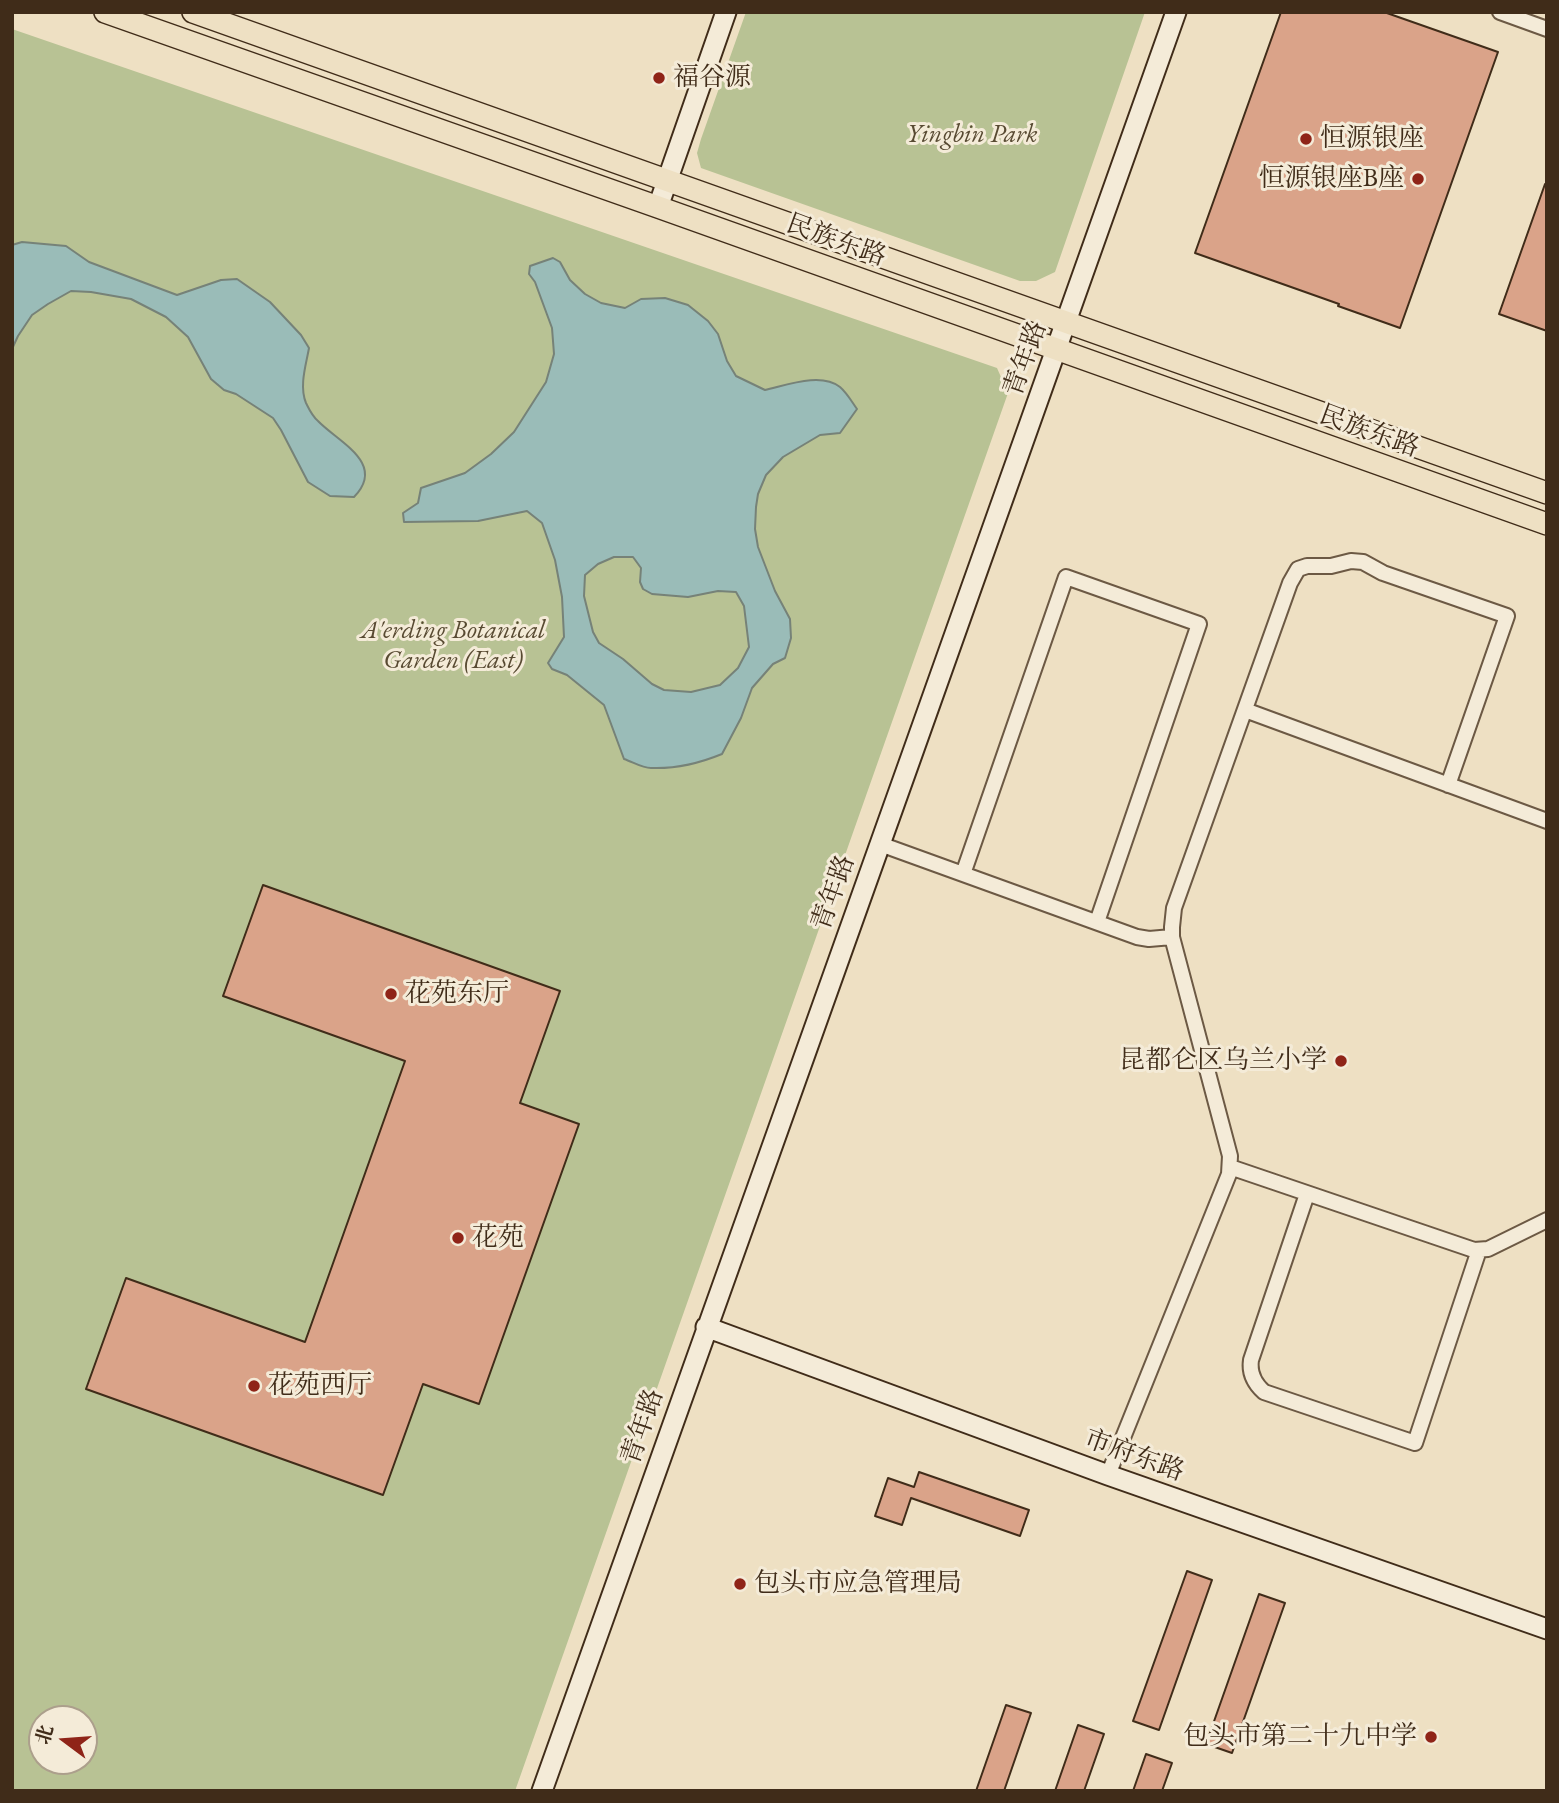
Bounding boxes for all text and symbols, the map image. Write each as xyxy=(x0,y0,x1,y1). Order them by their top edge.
place label: 福谷源 xyxy=(673,62,751,94)
marker: 福谷源 xyxy=(651,70,667,86)
park label: Yingbin Park xyxy=(906,119,1038,151)
place label: 恒源银座 xyxy=(1320,123,1424,155)
marker: 恒源银座 xyxy=(1298,131,1314,147)
place label: 恒源银座B座 xyxy=(1259,163,1404,195)
marker: 恒源银座B座 xyxy=(1410,171,1426,187)
street label: 民族东路 xyxy=(782,209,890,273)
street label: 青年路 xyxy=(998,317,1054,401)
street label: 民族东路 xyxy=(1315,400,1423,464)
park label: A'erding Botanical Garden (East) xyxy=(361,615,545,676)
street label: 青年路 xyxy=(806,851,862,935)
place label: 花苑东厅 xyxy=(405,978,509,1010)
marker: 花苑东厅 xyxy=(383,986,399,1002)
place label: 昆都仑区乌兰小学 xyxy=(1119,1045,1327,1077)
marker: 昆都仑区乌兰小学 xyxy=(1333,1053,1349,1069)
place label: 花苑 xyxy=(472,1222,524,1254)
marker: 花苑 xyxy=(450,1230,466,1246)
place label: 花苑西厅 xyxy=(268,1370,372,1402)
marker: 花苑西厅 xyxy=(246,1378,262,1394)
street label: 青年路 xyxy=(616,1385,670,1469)
street label: 市府东路 xyxy=(1080,1424,1188,1488)
place label: 包头市应急管理局 xyxy=(754,1568,962,1600)
marker: 包头市应急管理局 xyxy=(732,1576,748,1592)
north arrow xyxy=(28,1705,98,1775)
place label: 包头市第二十九中学 xyxy=(1183,1721,1417,1753)
text: 北 xyxy=(30,1722,59,1747)
marker: 包头市第二十九中学 xyxy=(1423,1729,1439,1745)

